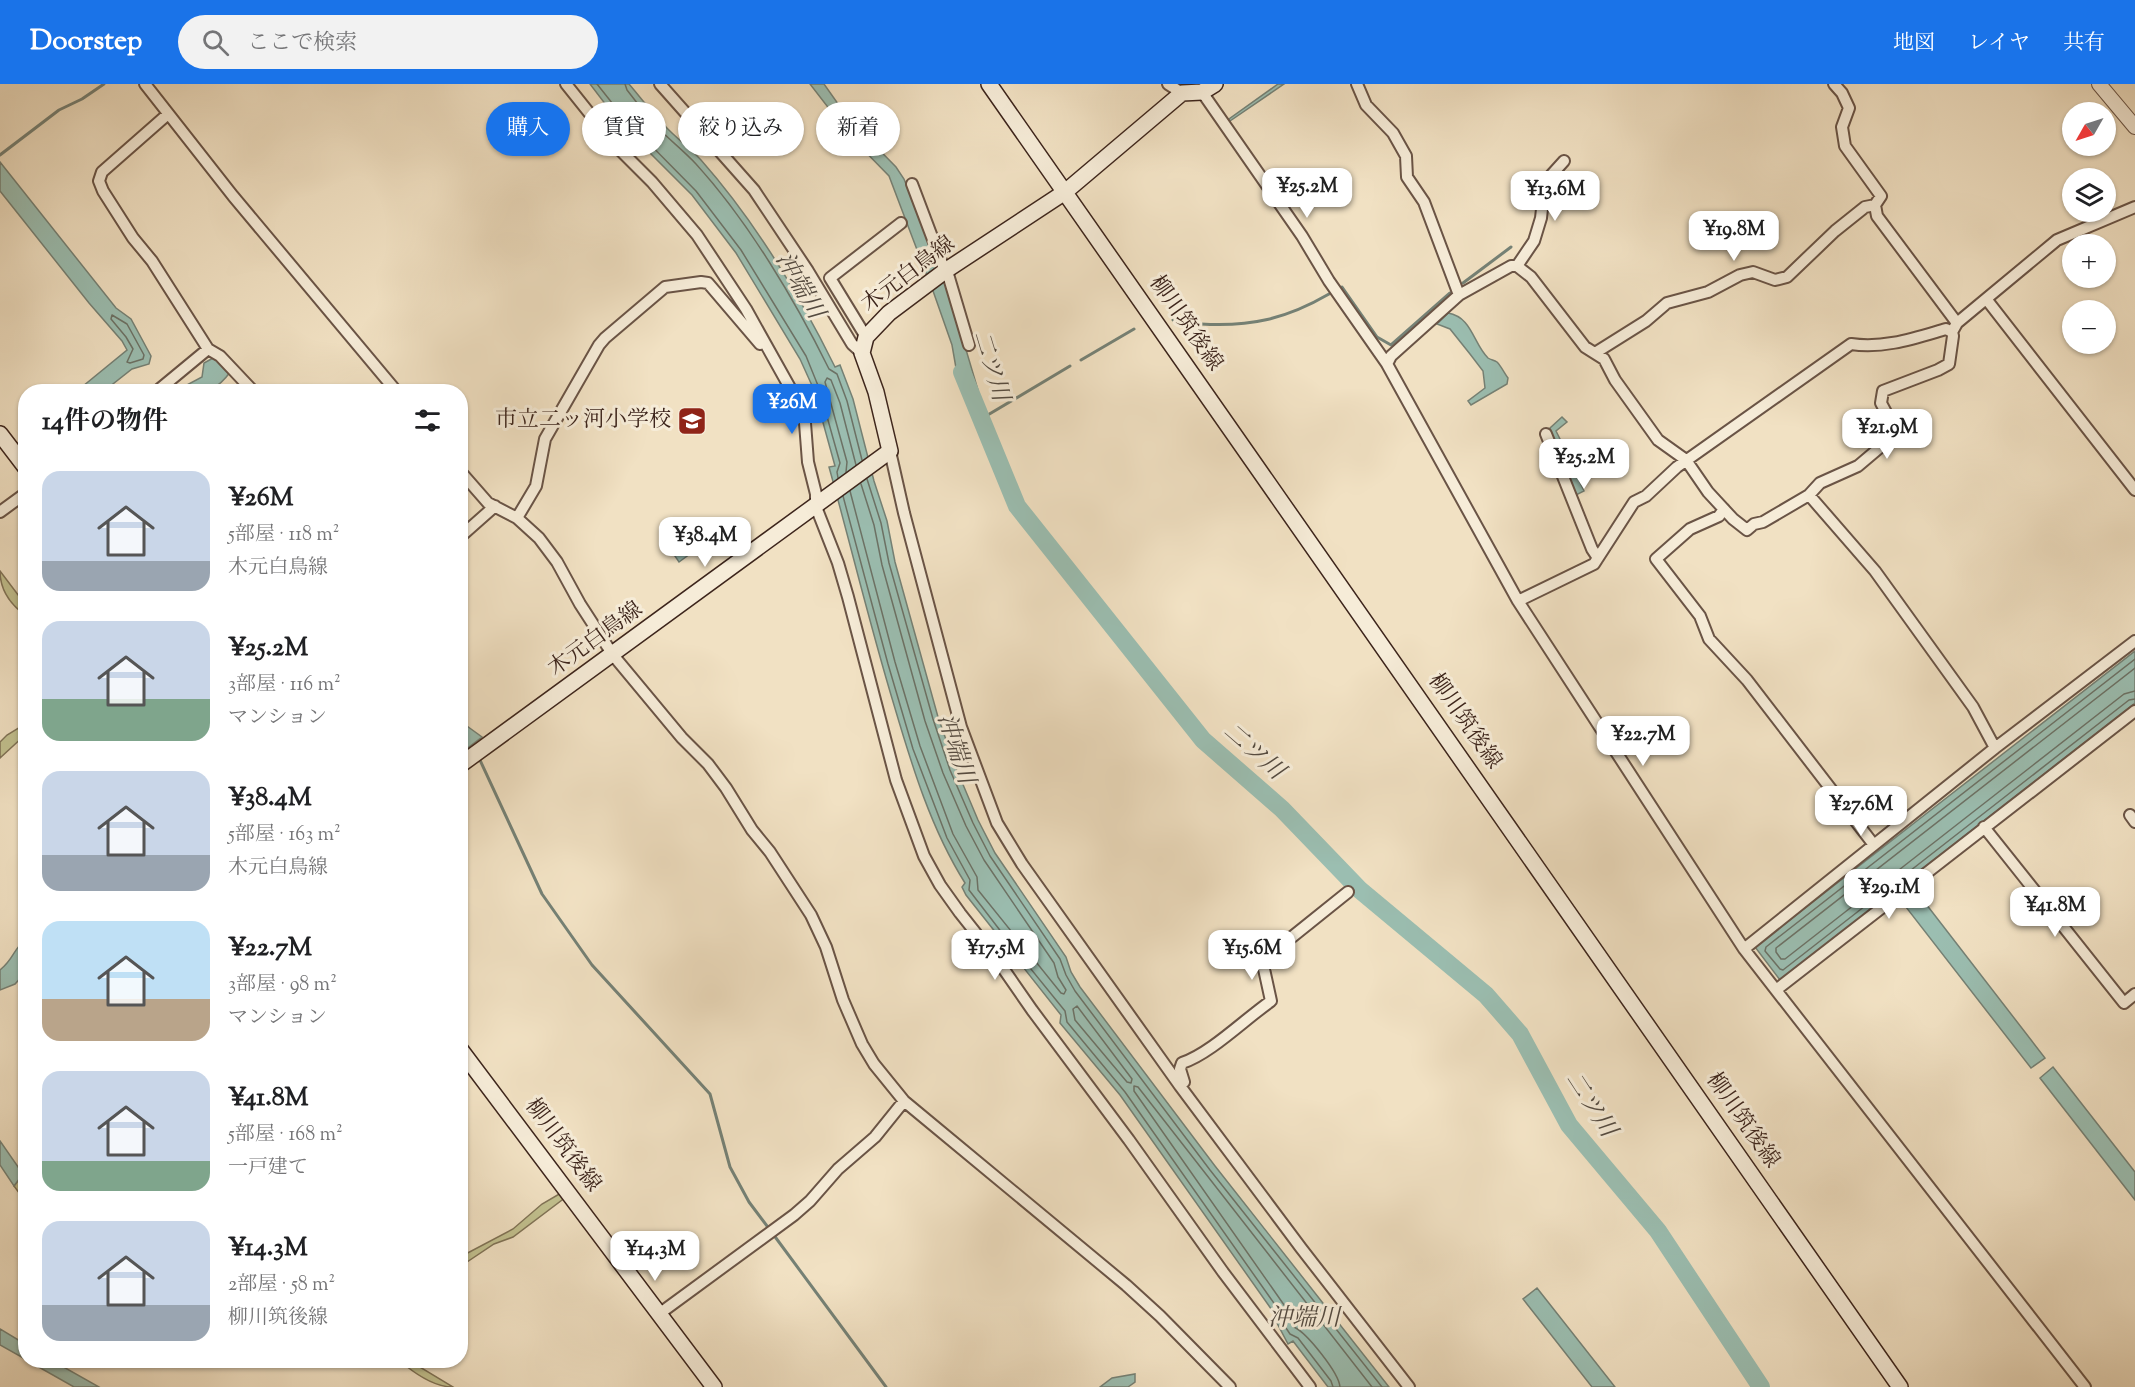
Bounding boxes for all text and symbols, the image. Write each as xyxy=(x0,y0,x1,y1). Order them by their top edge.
search box xyxy=(178,15,598,69)
text: Doorstep xyxy=(30,22,142,62)
icon: search xyxy=(199,26,232,59)
text: ここで検索 xyxy=(247,28,357,60)
text: 地図 xyxy=(1893,29,1935,59)
text: レイヤ xyxy=(1968,29,2030,59)
text: 共有 xyxy=(2063,29,2105,59)
chip: 購入 xyxy=(486,102,570,156)
chip: 賃貸 xyxy=(582,102,666,156)
chip: 絞り込み xyxy=(678,102,804,156)
chip: 新着 xyxy=(816,102,900,156)
north arrow xyxy=(2062,102,2116,156)
map controls xyxy=(2062,102,2116,354)
pin: ¥25.2M xyxy=(1258,168,1356,219)
button: layers xyxy=(2062,168,2116,222)
pin: ¥13.6M xyxy=(1506,171,1604,222)
text: ¥25.2M xyxy=(1276,173,1338,202)
text: ¥13.6M xyxy=(1525,176,1585,205)
pin: ¥19.8M xyxy=(1685,211,1783,262)
text: ¥19.8M xyxy=(1703,216,1765,245)
street label: 木元白鳥線 xyxy=(855,229,963,321)
button: + xyxy=(2062,234,2116,288)
water label: 沖端川 xyxy=(766,246,833,328)
street label: 柳川筑後線 xyxy=(1140,270,1230,378)
button: − xyxy=(2062,300,2116,354)
water label: 二ツ川 xyxy=(963,327,1018,408)
pin: ¥26M xyxy=(756,384,828,435)
text: ¥26M xyxy=(767,389,817,418)
text: 14件の物件 xyxy=(42,404,168,441)
icon: filters xyxy=(411,404,444,437)
place label: 市立二ッ河小学校 xyxy=(495,405,671,437)
school or university icon: 市立二ッ河小学校 xyxy=(676,405,708,437)
pin: ¥21.9M xyxy=(1838,409,1936,460)
text: ¥21.9M xyxy=(1856,414,1918,443)
pin: ¥25.2M xyxy=(1535,439,1633,490)
text: ¥25.2M xyxy=(1553,444,1615,473)
text: ¥26M xyxy=(228,480,293,517)
icon: home xyxy=(90,495,162,567)
pin: ¥38.4M xyxy=(656,517,754,568)
text: 5部屋 · 118 m² xyxy=(228,521,340,550)
text: ¥38.4M xyxy=(673,522,737,551)
text: 木元白鳥線 xyxy=(228,554,328,583)
street label: 木元白鳥線 xyxy=(542,595,650,685)
text: ¥25.2M xyxy=(228,630,308,667)
icon: home xyxy=(90,645,162,717)
street label: 柳川筑後線 xyxy=(1419,668,1509,776)
text: 3部屋 · 116 m² xyxy=(228,671,341,700)
text: マンション xyxy=(228,704,327,733)
water label: 沖端川 xyxy=(928,710,983,791)
water label: 二ツ川 xyxy=(1215,716,1294,790)
pin: ¥22.7M xyxy=(1594,716,1692,767)
text: ¥22.7M xyxy=(1611,721,1675,750)
text: ¥38.4M xyxy=(228,780,312,817)
pin: ¥27.6M xyxy=(1812,786,1910,837)
text: ¥27.6M xyxy=(1829,791,1893,820)
icon: home xyxy=(90,795,162,867)
text: 5部屋 · 163 m² xyxy=(228,821,341,850)
text: 木元白鳥線 xyxy=(228,854,328,883)
pin: ¥29.1M xyxy=(1840,869,1938,920)
text: ¥29.1M xyxy=(1858,874,1920,903)
pin: ¥41.8M xyxy=(2006,887,2104,938)
text: ¥41.8M xyxy=(2024,892,2086,921)
text: ¥22.7M xyxy=(228,930,312,967)
pin: ¥17.5M xyxy=(946,930,1044,981)
pin: ¥15.6M xyxy=(1203,930,1301,981)
text: ¥17.5M xyxy=(965,935,1025,964)
text: ¥15.6M xyxy=(1222,935,1282,964)
icon: home xyxy=(90,945,162,1017)
text: 3部屋 · 98 m² xyxy=(228,971,337,1000)
text: マンション xyxy=(228,1004,327,1033)
water label: 二ツ川 xyxy=(1556,1066,1625,1147)
street label: 柳川筑後線 xyxy=(1697,1067,1787,1175)
text: ¥41.8M xyxy=(228,1080,308,1117)
street label: 柳川筑後線 xyxy=(516,1092,608,1200)
icon: home xyxy=(90,1095,162,1167)
text: 5部屋 · 168 m² xyxy=(228,1121,343,1150)
text: 一戸建て xyxy=(228,1154,308,1183)
text: ¥14.3M xyxy=(228,1230,308,1267)
pin: ¥14.3M xyxy=(606,1231,704,1282)
text: ¥14.3M xyxy=(624,1236,686,1265)
icon: home xyxy=(90,1245,162,1317)
text: 2部屋 · 58 m² xyxy=(228,1271,335,1300)
water label: 沖端川 xyxy=(1268,1302,1343,1336)
text: 柳川筑後線 xyxy=(228,1304,328,1333)

